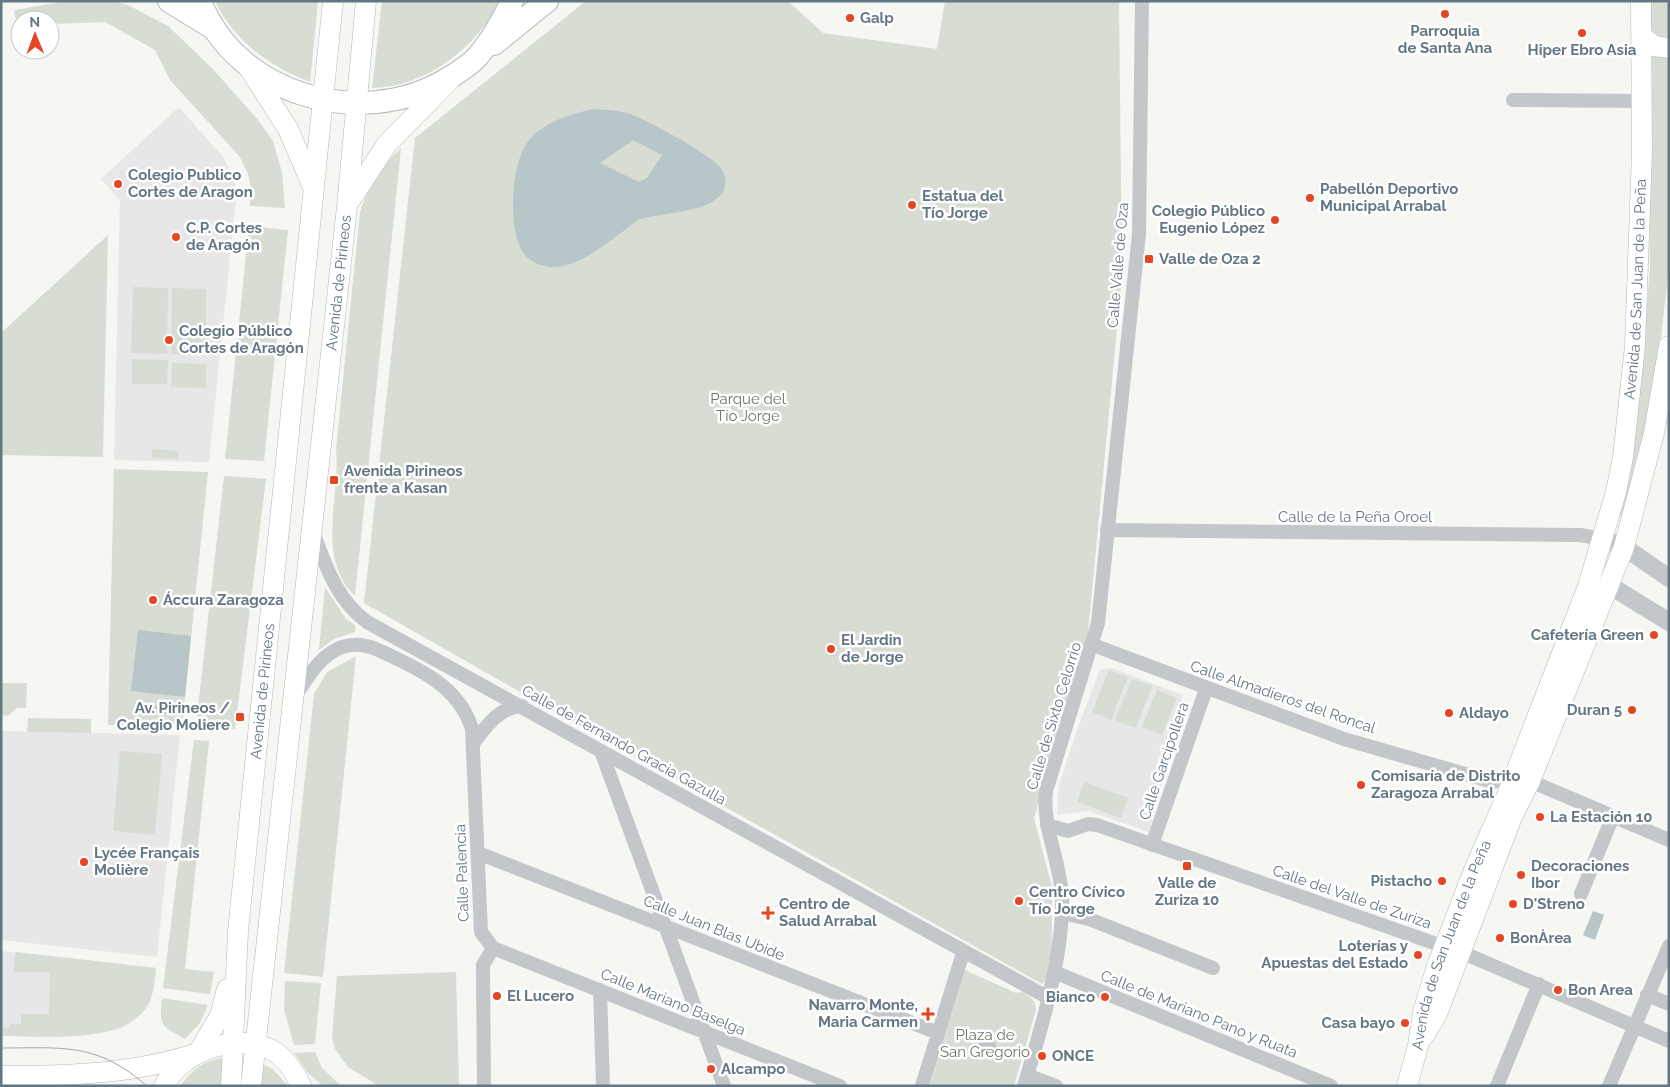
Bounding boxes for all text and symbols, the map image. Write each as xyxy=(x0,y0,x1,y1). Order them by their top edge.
marker: Parroquia de Santa Ana xyxy=(1439,8,1451,20)
place label: Galp xyxy=(860,9,894,27)
north arrow xyxy=(10,10,60,60)
marker: Galp xyxy=(844,12,856,24)
text: N xyxy=(29,14,40,30)
place label: Parroquia de Santa Ana xyxy=(1398,22,1493,57)
marker: Hiper Ebro Asia xyxy=(1576,27,1588,39)
place label: Hiper Ebro Asia xyxy=(1528,41,1637,59)
place label: Colegio Publico Cortes de Aragon xyxy=(128,166,253,201)
marker: Colegio Publico Cortes de Aragon xyxy=(112,178,124,190)
street label: Avenida de San Juan de la Peña xyxy=(1620,179,1650,400)
place label: Pabellón Deportivo Municipal Arrabal xyxy=(1320,180,1458,215)
place label: Estatua del Tío Jorge xyxy=(922,187,1004,222)
marker: Pabellón Deportivo Municipal Arrabal xyxy=(1304,192,1316,204)
marker: Estatua del Tío Jorge xyxy=(906,199,918,211)
street label: Calle Valle de Oza xyxy=(1104,202,1132,328)
place label: Colegio Público Eugenio López xyxy=(1152,202,1265,237)
street label: Avenida de Pirineos xyxy=(322,214,355,352)
marker: Colegio Público Eugenio López xyxy=(1269,214,1281,226)
place label: C.P. Cortes de Aragón xyxy=(186,219,262,254)
marker: C.P. Cortes de Aragón xyxy=(170,231,182,243)
place label: Valle de Oza 2 xyxy=(1159,250,1261,268)
marker: Valle de Oza 2 xyxy=(1143,253,1155,265)
place label: Colegio Público Cortes de Aragón xyxy=(179,322,304,357)
marker: Colegio Público Cortes de Aragón xyxy=(163,334,175,346)
park label: Parque del Tío Jorge xyxy=(710,390,787,425)
place label: Avenida Pirineos frente a Kasan xyxy=(344,462,463,497)
marker: Avenida Pirineos frente a Kasan xyxy=(328,474,340,486)
street label: Calle de la Peña Oroel xyxy=(1278,508,1433,526)
place label: Áccura Zaragoza xyxy=(163,591,284,609)
marker: Áccura Zaragoza xyxy=(147,594,159,606)
street label: Avenida de Pirineos xyxy=(247,623,278,760)
place label: Cafetería Green xyxy=(1531,626,1644,644)
marker: Cafetería Green xyxy=(1648,629,1660,641)
place label: El Jardin de Jorge xyxy=(841,631,903,666)
street label: Calle de Sixto Celorrio xyxy=(1023,640,1085,792)
marker: El Jardin de Jorge xyxy=(825,643,837,655)
street label: Calle Almadieros del Roncal xyxy=(1188,657,1379,737)
street label: Calle de Fernando Gracia Gazulla xyxy=(519,681,729,809)
place label: Av. Pirineos / Colegio Moliere xyxy=(117,699,231,734)
street label: Calle Garcipollera xyxy=(1135,700,1193,822)
place label: Duran 5 xyxy=(1567,701,1622,719)
place label: Aldayo xyxy=(1459,704,1509,722)
marker: Duran 5 xyxy=(1626,704,1638,716)
marker: Aldayo xyxy=(1443,707,1455,719)
marker: Av. Pirineos / Colegio Moliere xyxy=(234,711,246,723)
place label: Comisaría de Distrito Zaragoza Arrabal xyxy=(1371,767,1520,802)
marker: Comisaría de Distrito Zaragoza Arrabal xyxy=(1355,779,1367,791)
place label: La Estación 10 xyxy=(1550,808,1652,826)
marker: La Estación 10 xyxy=(1534,811,1546,823)
street label: Calle Palencia xyxy=(451,824,473,922)
street label: Avenida de San Juan de la Peña xyxy=(1409,837,1495,1051)
place label: Lycée Français Molière xyxy=(94,844,200,879)
marker: Lycée Français Molière xyxy=(78,856,90,868)
place label: Decoraciones Ibor xyxy=(1531,857,1629,892)
marker: Valle de Zuriza 10 xyxy=(1181,860,1193,872)
street label: Calle del Valle de Zuriza xyxy=(1270,861,1434,933)
marker: Decoraciones Ibor xyxy=(1515,869,1527,881)
place label: Pistacho xyxy=(1370,872,1432,890)
place label: Valle de Zuriza 10 xyxy=(1155,874,1219,909)
marker: Pistacho xyxy=(1436,875,1448,887)
place label: Centro Cívico Tío Jorge xyxy=(1029,883,1125,918)
street label: Calle Juan Blas Ubide xyxy=(641,891,787,965)
place label: Centro de Salud Arrabal xyxy=(779,895,877,930)
marker: Centro Cívico Tío Jorge xyxy=(1013,895,1025,907)
place label: D'Streno xyxy=(1523,895,1585,913)
marker: D'Streno xyxy=(1507,898,1519,910)
marker: Centro de Salud Arrabal xyxy=(761,906,775,920)
place label: BonÀrea xyxy=(1510,929,1572,947)
marker: BonÀrea xyxy=(1494,932,1506,944)
place label: Loterías y Apuestas del Estado xyxy=(1261,937,1409,972)
marker: Loterías y Apuestas del Estado xyxy=(1412,949,1424,961)
street label: Calle Mariano Baselga xyxy=(598,965,748,1039)
street label: Calle de Mariano Pano y Ruata xyxy=(1098,966,1300,1062)
place label: Bon Area xyxy=(1568,981,1633,999)
marker: Bon Area xyxy=(1552,984,1564,996)
place label: El Lucero xyxy=(507,987,574,1005)
place label: Bianco xyxy=(1046,988,1095,1006)
marker: El Lucero xyxy=(491,990,503,1002)
marker: Bianco xyxy=(1099,991,1111,1003)
place label: Navarro Monte, Maria Carmen xyxy=(808,996,918,1031)
marker: Navarro Monte, Maria Carmen xyxy=(922,1008,934,1020)
place label: Casa bayo xyxy=(1322,1014,1395,1032)
marker: Casa bayo xyxy=(1399,1017,1411,1029)
park label: Plaza de San Gregorio xyxy=(940,1026,1030,1061)
place label: ONCE xyxy=(1052,1047,1094,1065)
marker: ONCE xyxy=(1036,1050,1048,1062)
place label: Alcampo xyxy=(721,1060,785,1078)
marker: Alcampo xyxy=(705,1063,717,1075)

